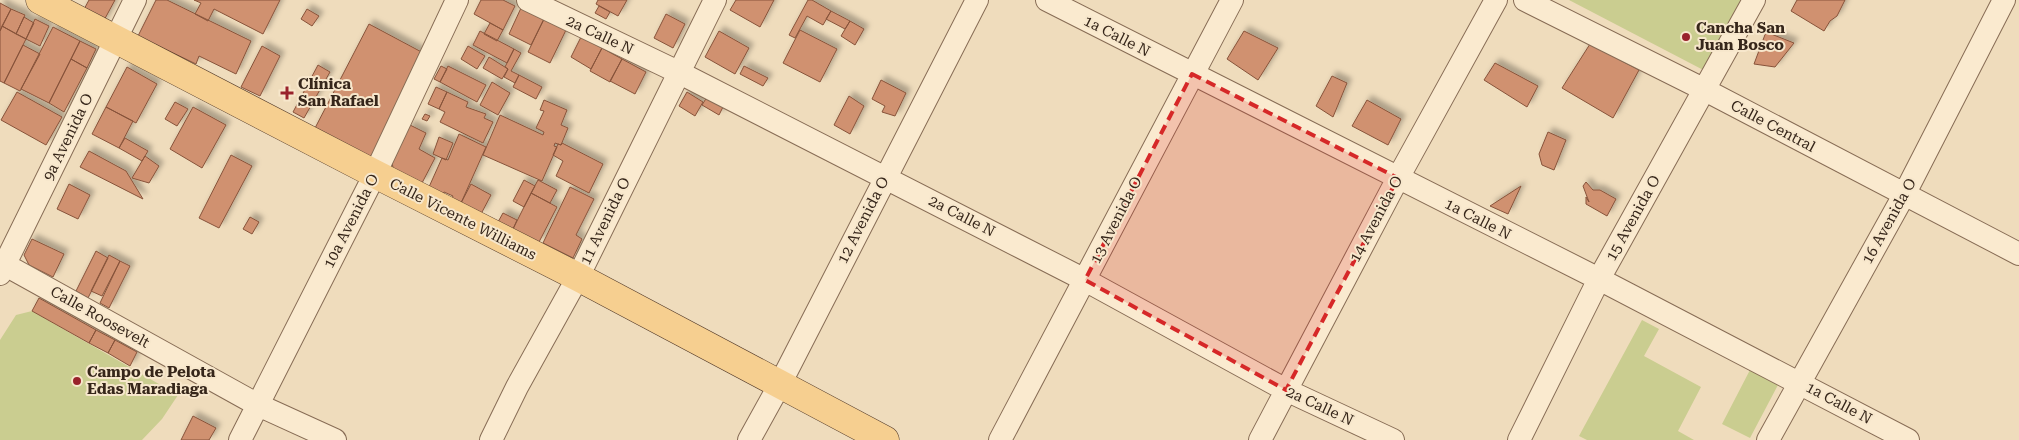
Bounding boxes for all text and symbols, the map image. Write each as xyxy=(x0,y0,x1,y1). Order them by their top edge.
street label: 2a Calle N xyxy=(563,12,637,58)
street label: 1a Calle N xyxy=(1081,12,1153,60)
place label: Cancha San Juan Bosco xyxy=(1696,19,1785,54)
marker: Cancha San Juan Bosco xyxy=(1680,31,1692,43)
place label: Clínica San Rafael xyxy=(298,75,379,110)
marker: Clínica San Rafael xyxy=(280,86,294,100)
street label: 9a Avenida O xyxy=(39,90,97,184)
street label: Calle Central xyxy=(1728,96,1819,156)
street label: 10a Avenida O xyxy=(320,171,383,271)
street label: 15 Avenida O xyxy=(1602,172,1664,264)
street label: 12 Avenida O xyxy=(833,173,893,266)
street label: 13 Avenida O xyxy=(1086,173,1146,266)
street label: 14 Avenida O xyxy=(1346,173,1406,265)
street label: Calle Vicente Williams xyxy=(387,174,539,264)
street label: 11 Avenida O xyxy=(576,174,634,268)
street label: 16 Avenida O xyxy=(1858,175,1920,267)
street label: 2a Calle N xyxy=(926,192,998,240)
street label: 1a Calle N xyxy=(1442,195,1514,243)
street label: Calle Roosevelt xyxy=(47,282,153,352)
place label: Campo de Pelota Edas Maradiaga xyxy=(87,363,215,398)
marker: Campo de Pelota Edas Maradiaga xyxy=(71,375,83,387)
street label: 1a Calle N xyxy=(1803,378,1875,428)
street label: 2a Calle N xyxy=(1283,383,1357,429)

